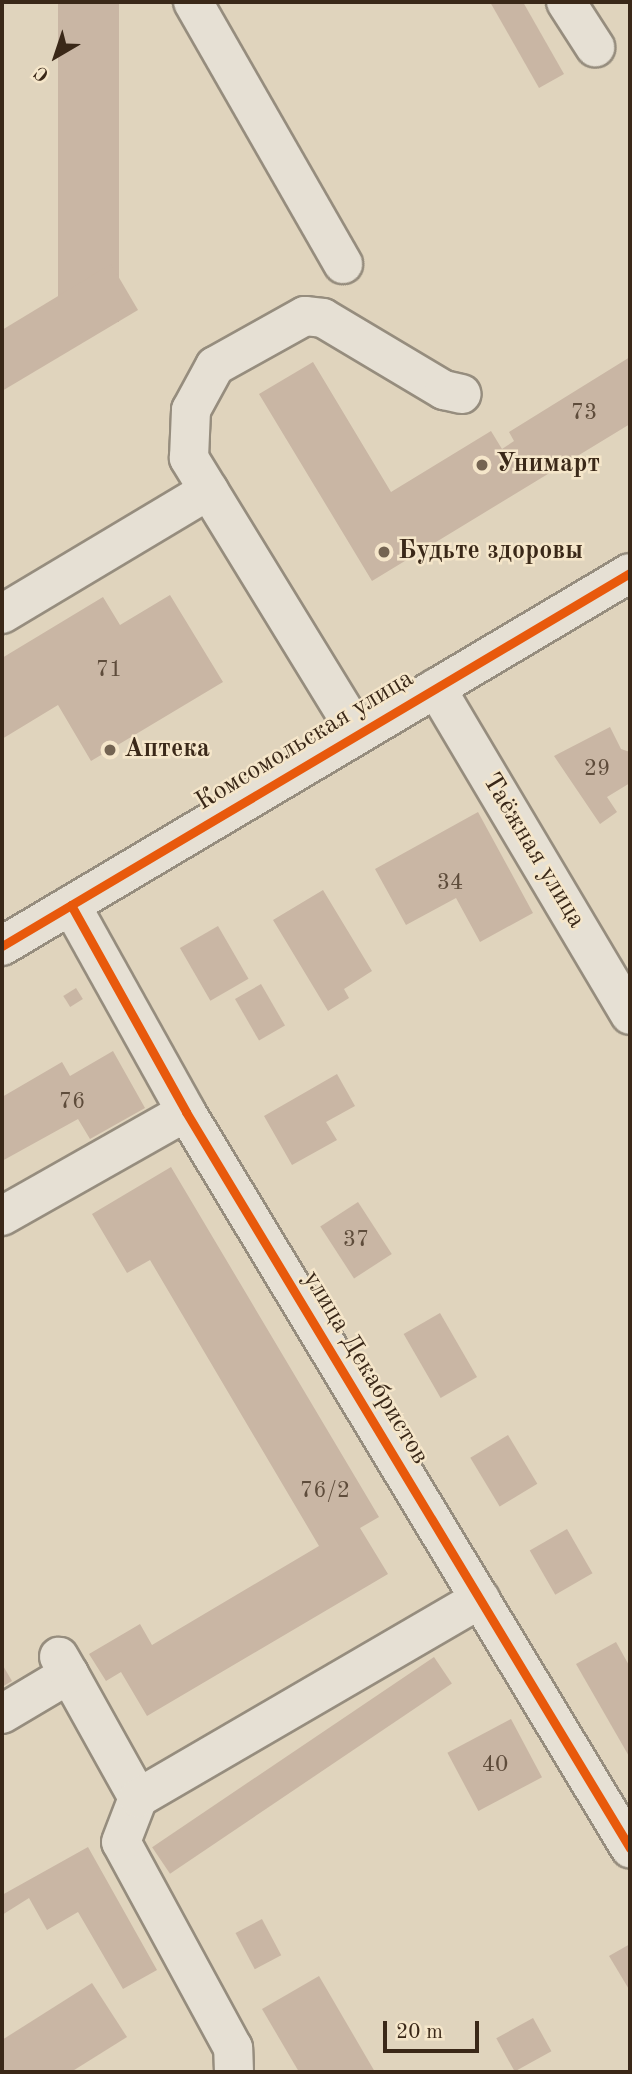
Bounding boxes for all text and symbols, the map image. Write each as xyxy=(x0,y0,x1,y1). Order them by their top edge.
north arrow xyxy=(21,21,91,91)
text: С xyxy=(32,61,53,84)
house number: 73 xyxy=(571,399,597,427)
place label: Унимарт xyxy=(496,449,600,481)
marker: Унимарт xyxy=(474,457,490,473)
place label: Будьте здоровы xyxy=(398,536,583,568)
marker: Будьте здоровы xyxy=(376,544,392,560)
house number: 71 xyxy=(96,656,122,684)
street label: Комсомольская улица xyxy=(190,664,420,818)
place label: Аптека xyxy=(124,734,210,766)
marker: Аптека xyxy=(102,742,118,758)
house number: 29 xyxy=(584,755,610,783)
street label: Таёжная улица xyxy=(475,768,591,934)
house number: 34 xyxy=(437,869,463,897)
house number: 76 xyxy=(59,1088,85,1116)
house number: 37 xyxy=(343,1226,369,1254)
street label: улица Декабристов xyxy=(295,1266,435,1470)
house number: 76/2 xyxy=(300,1477,350,1505)
house number: 40 xyxy=(482,1751,508,1779)
scale bar xyxy=(387,2008,483,2052)
text: 20 m xyxy=(396,2022,443,2043)

